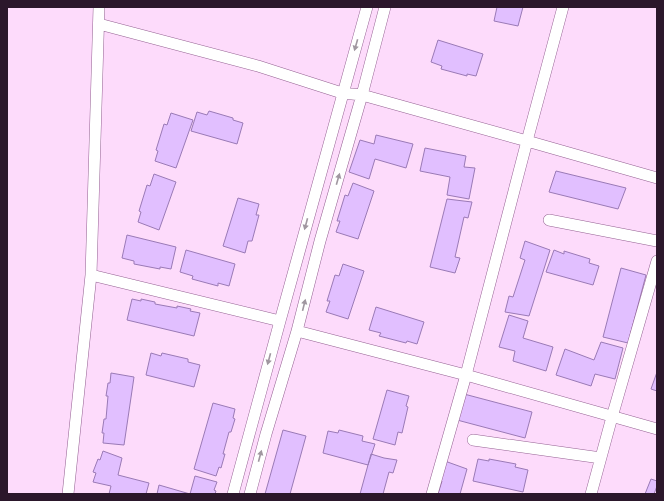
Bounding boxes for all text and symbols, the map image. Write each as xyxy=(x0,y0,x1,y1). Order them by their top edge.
one-way arrow xyxy=(353,39,359,51)
one-way arrow xyxy=(335,173,341,185)
one-way arrow xyxy=(303,218,309,230)
one-way arrow xyxy=(301,298,307,310)
one-way arrow xyxy=(266,353,272,365)
one-way arrow xyxy=(257,450,263,462)

